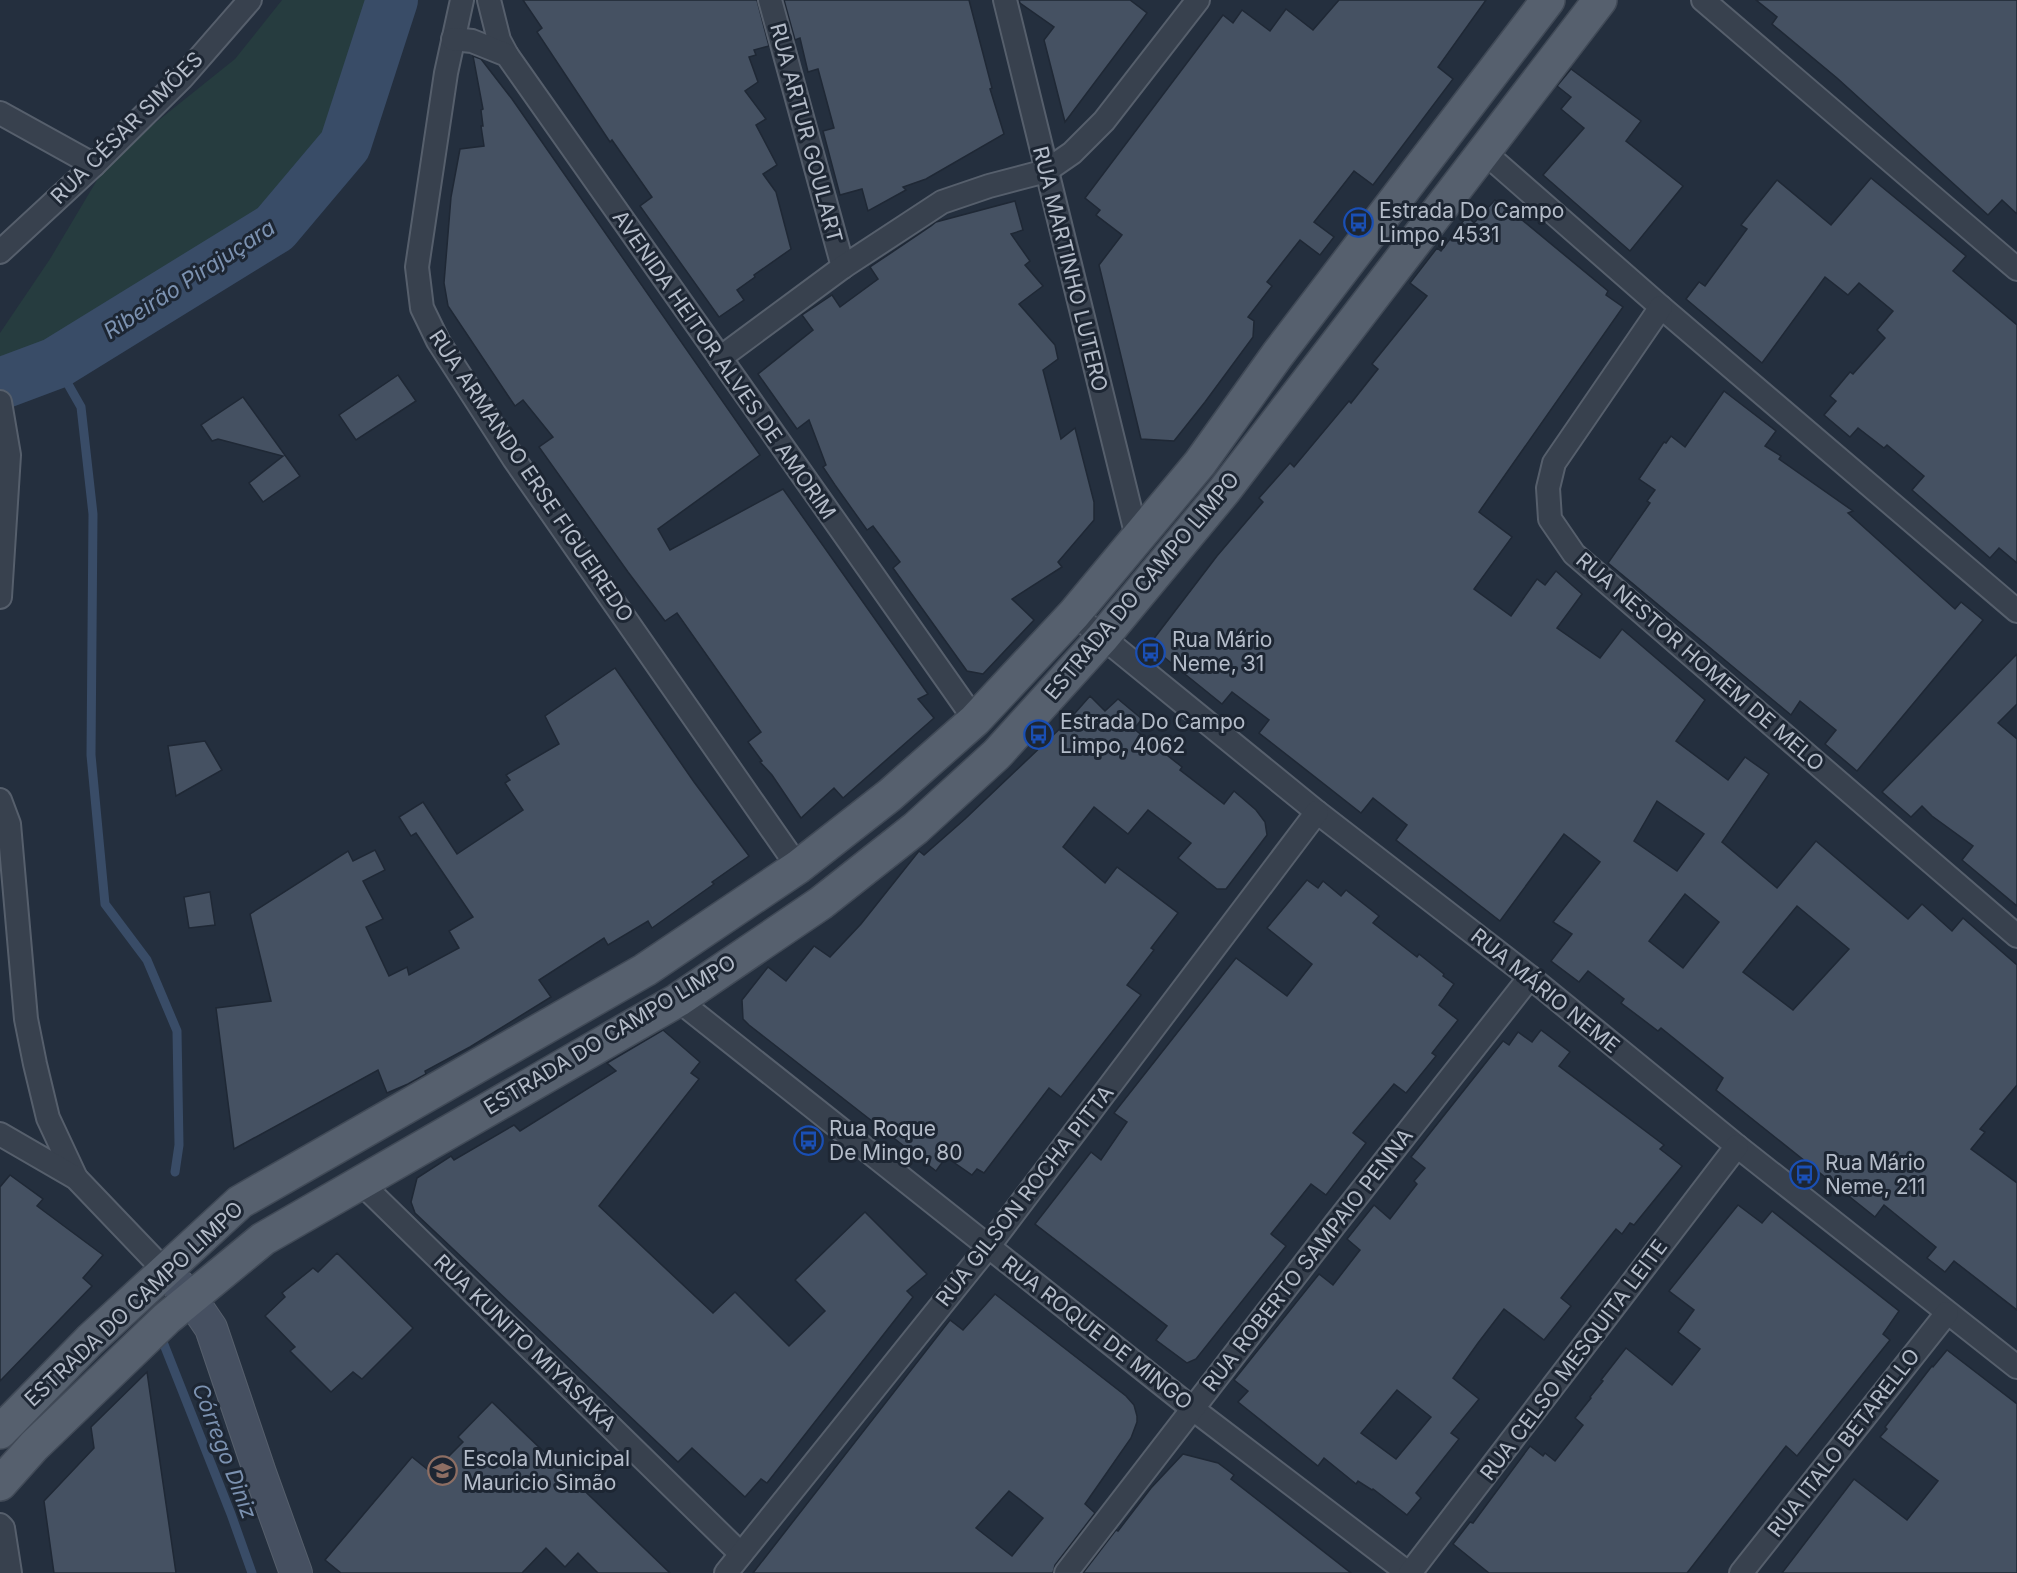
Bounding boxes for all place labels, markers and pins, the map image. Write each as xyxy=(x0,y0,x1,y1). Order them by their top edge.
place label: Estrada Do Campo Limpo, 4531 xyxy=(1379,198,1564,247)
bus stop icon: Estrada Do Campo Limpo, 4531 xyxy=(1342,207,1374,239)
place label: Rua Mário Neme, 31 xyxy=(1172,627,1272,676)
bus stop icon: Rua Mário Neme, 31 xyxy=(1135,636,1167,668)
place label: Estrada Do Campo Limpo, 4062 xyxy=(1060,709,1245,758)
bus stop icon: Estrada Do Campo Limpo, 4062 xyxy=(1023,718,1055,750)
place label: Rua Roque De Mingo, 80 xyxy=(829,1116,962,1165)
bus stop icon: Rua Roque De Mingo, 80 xyxy=(792,1125,824,1157)
place label: Rua Mário Neme, 211 xyxy=(1825,1150,1926,1199)
bus stop icon: Rua Mário Neme, 211 xyxy=(1788,1159,1820,1191)
place label: Escola Municipal Mauricio Simão xyxy=(463,1446,630,1495)
school or university icon: Escola Municipal Mauricio Simão xyxy=(426,1455,458,1487)

